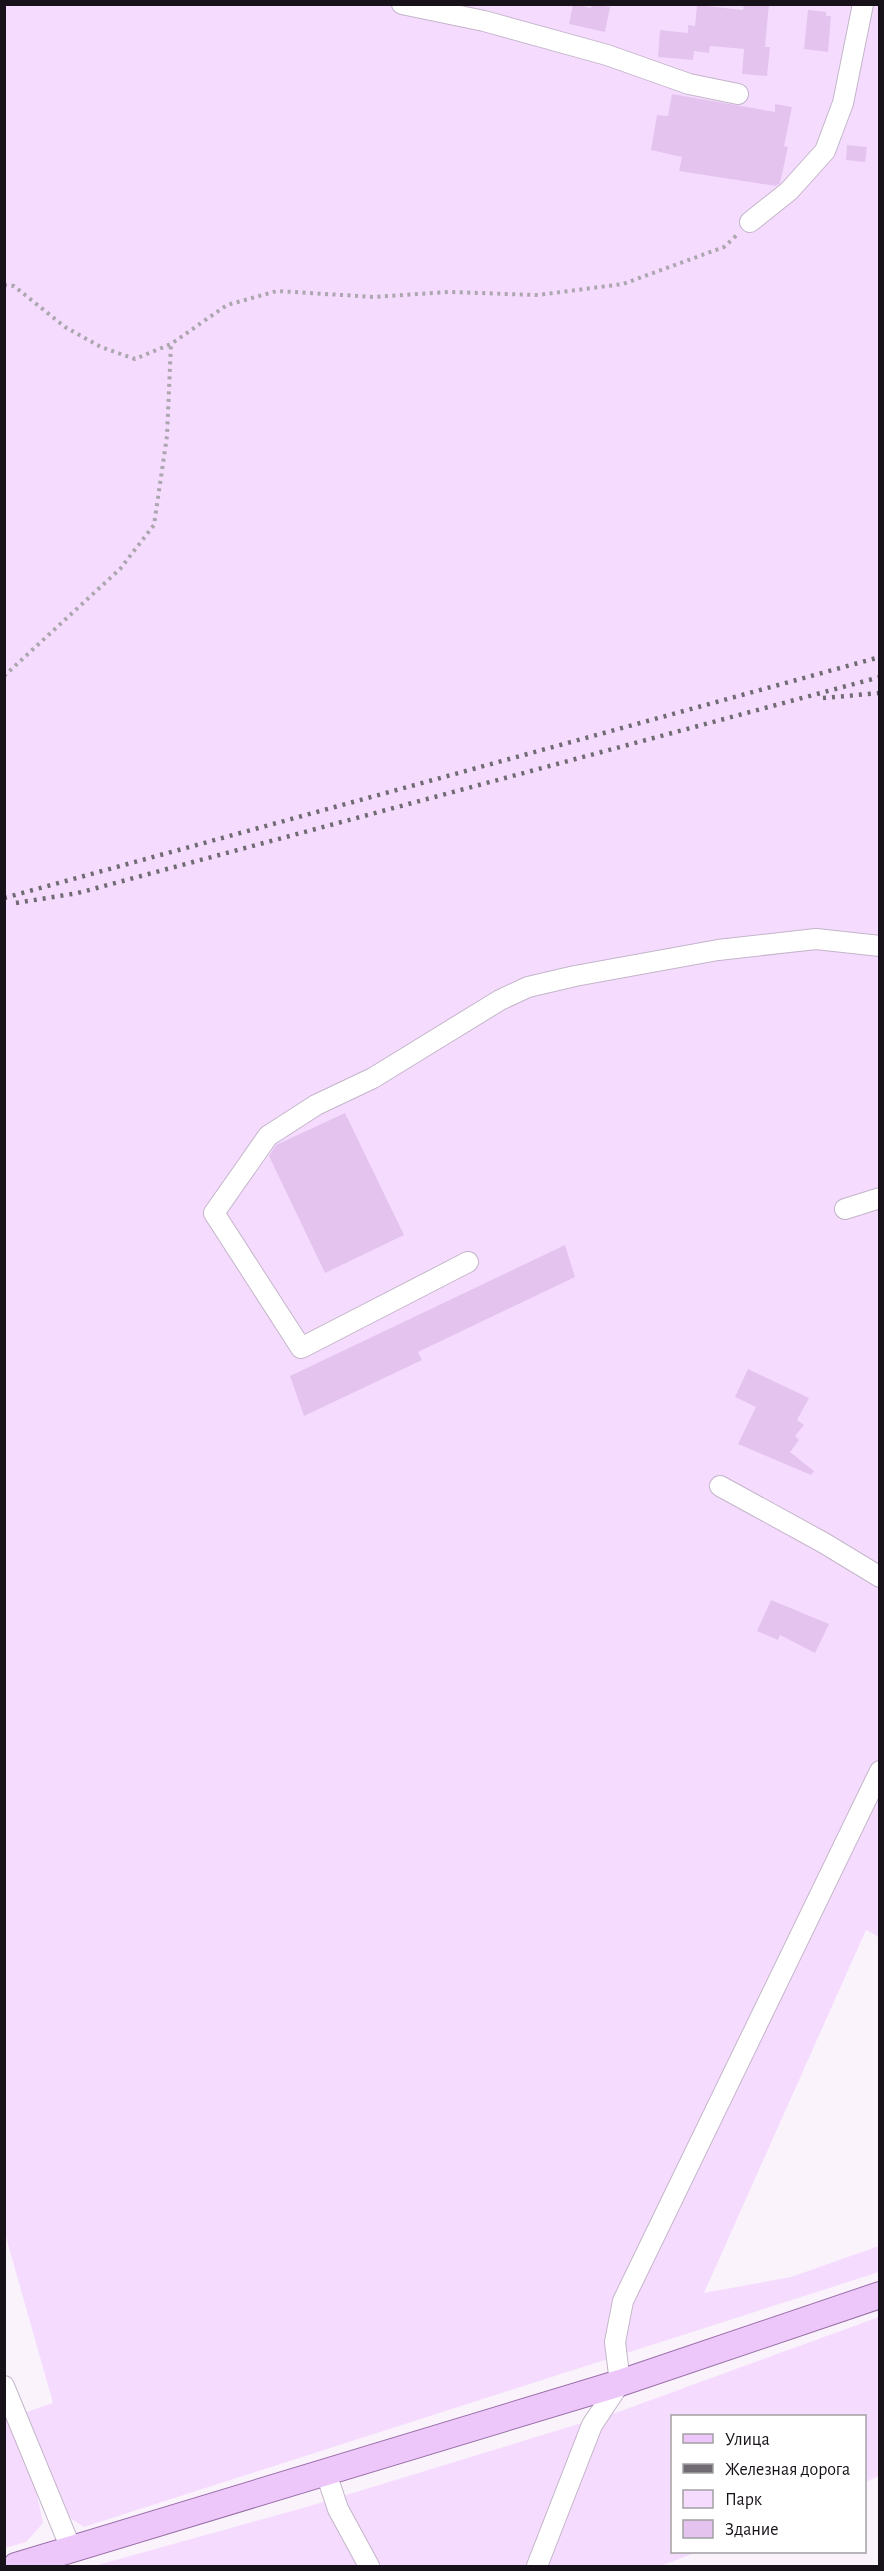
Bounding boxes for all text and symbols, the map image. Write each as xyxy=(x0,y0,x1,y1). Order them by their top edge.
legend xyxy=(671,2415,866,2553)
text: Улица xyxy=(725,2431,770,2449)
text: Железная дорога xyxy=(725,2461,850,2479)
text: Парк xyxy=(725,2491,763,2509)
text: Здание xyxy=(725,2521,779,2539)

